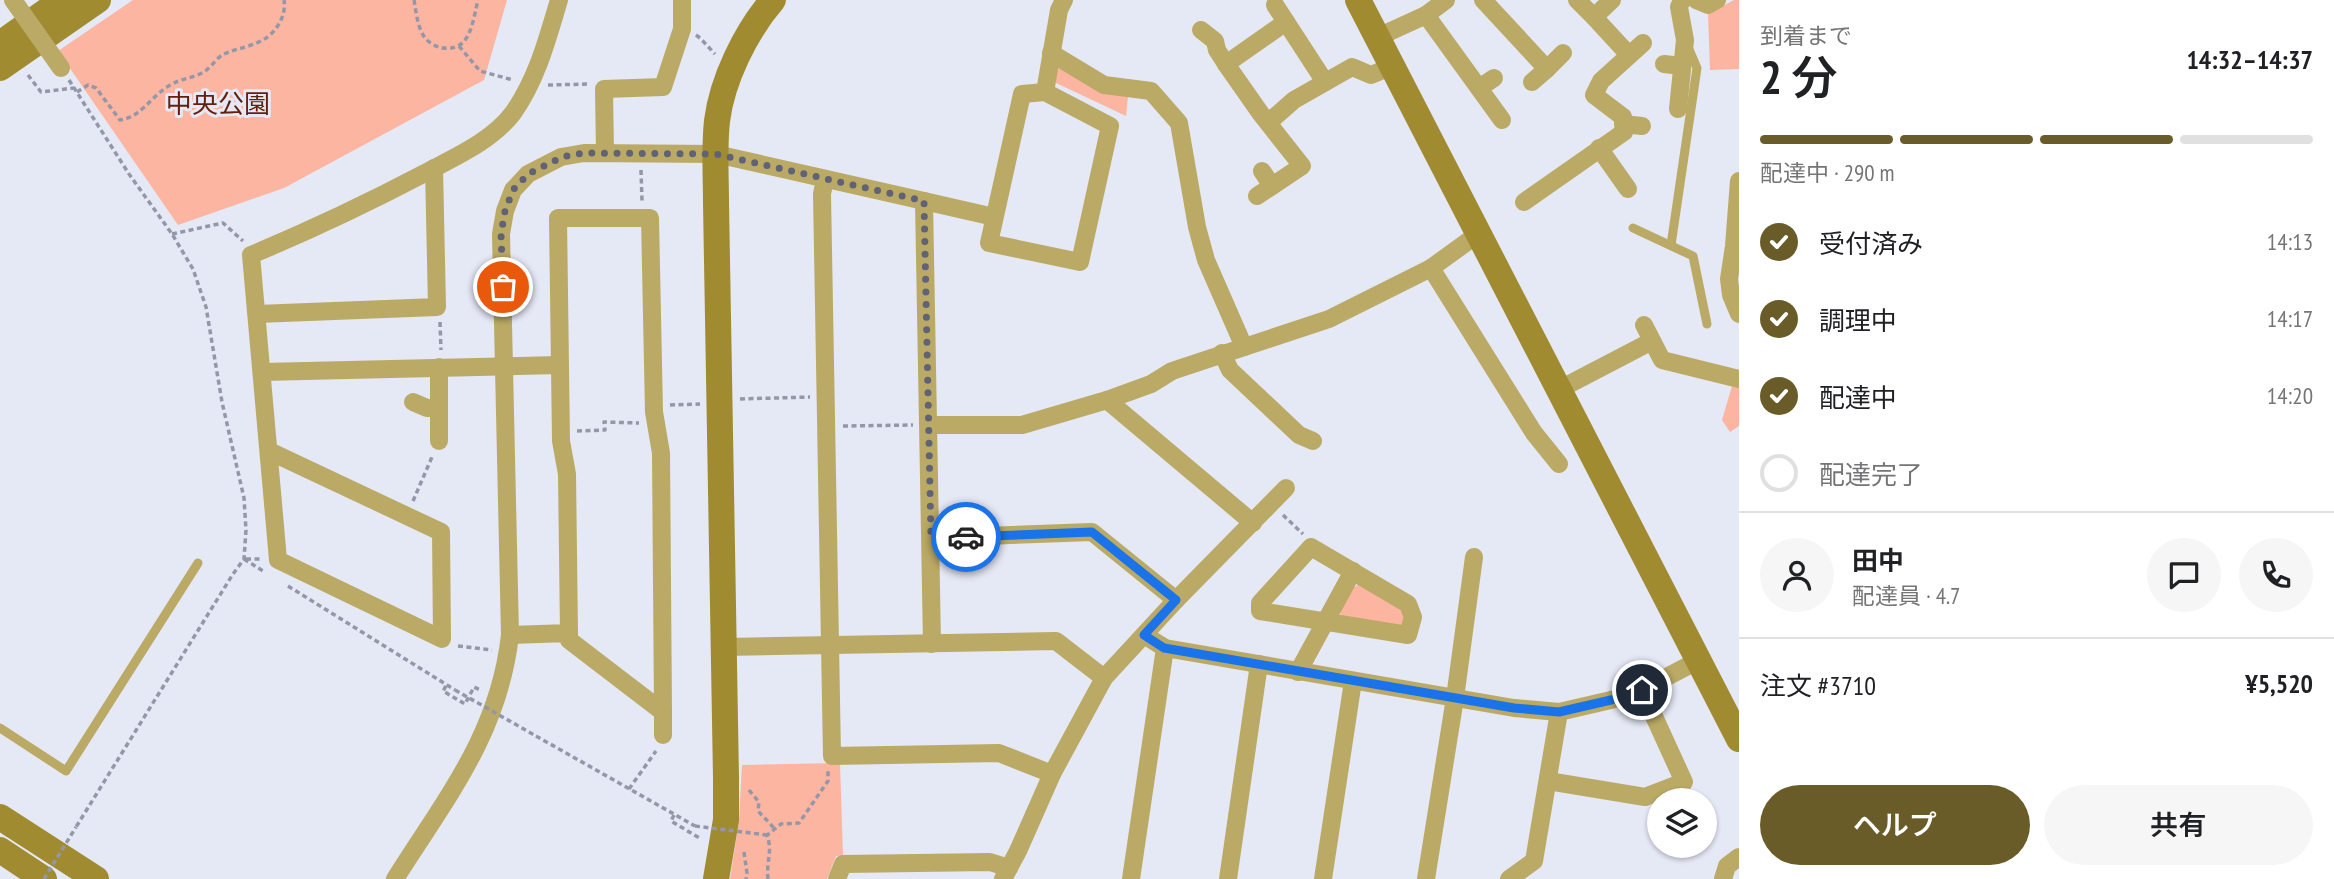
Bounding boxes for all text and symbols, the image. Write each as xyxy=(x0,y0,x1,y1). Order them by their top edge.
text: 到着まで xyxy=(1760,21,1852,50)
text: 14:32–14:37 xyxy=(2186,43,2313,76)
text: 2 分 xyxy=(1760,47,1837,107)
park label: 中央公園 xyxy=(166,87,270,120)
text: 配達中 · 290 m xyxy=(1760,158,1895,187)
icon: check xyxy=(1760,223,1798,261)
text: 受付済み xyxy=(1819,227,1923,260)
text: 14:13 xyxy=(2267,227,2313,256)
pin xyxy=(473,257,533,317)
icon: bag xyxy=(484,268,522,306)
icon: check xyxy=(1760,300,1798,338)
text: 調理中 xyxy=(1819,304,1897,337)
text: 14:17 xyxy=(2267,304,2313,333)
icon: check xyxy=(1760,377,1798,415)
text: 配達中 xyxy=(1819,381,1897,414)
text: 14:20 xyxy=(2267,381,2313,410)
text: 配達完了 xyxy=(1819,458,1923,491)
courier xyxy=(931,502,1001,572)
icon: car xyxy=(947,518,985,556)
button: person xyxy=(1760,538,1834,612)
button: chat xyxy=(2147,538,2221,612)
button: phone xyxy=(2239,538,2313,612)
text: 田中 xyxy=(1852,544,1904,577)
text: 配達員 · 4.7 xyxy=(1852,581,1960,610)
pin xyxy=(1612,660,1672,720)
text: ¥5,520 xyxy=(2245,667,2313,700)
text: 注文 #3710 xyxy=(1760,669,1876,702)
icon: home xyxy=(1623,671,1661,709)
button: ヘルプ xyxy=(1760,785,2030,865)
button: 共有 xyxy=(2044,785,2313,865)
map controls xyxy=(1647,788,1717,858)
button: layers xyxy=(1647,788,1717,858)

